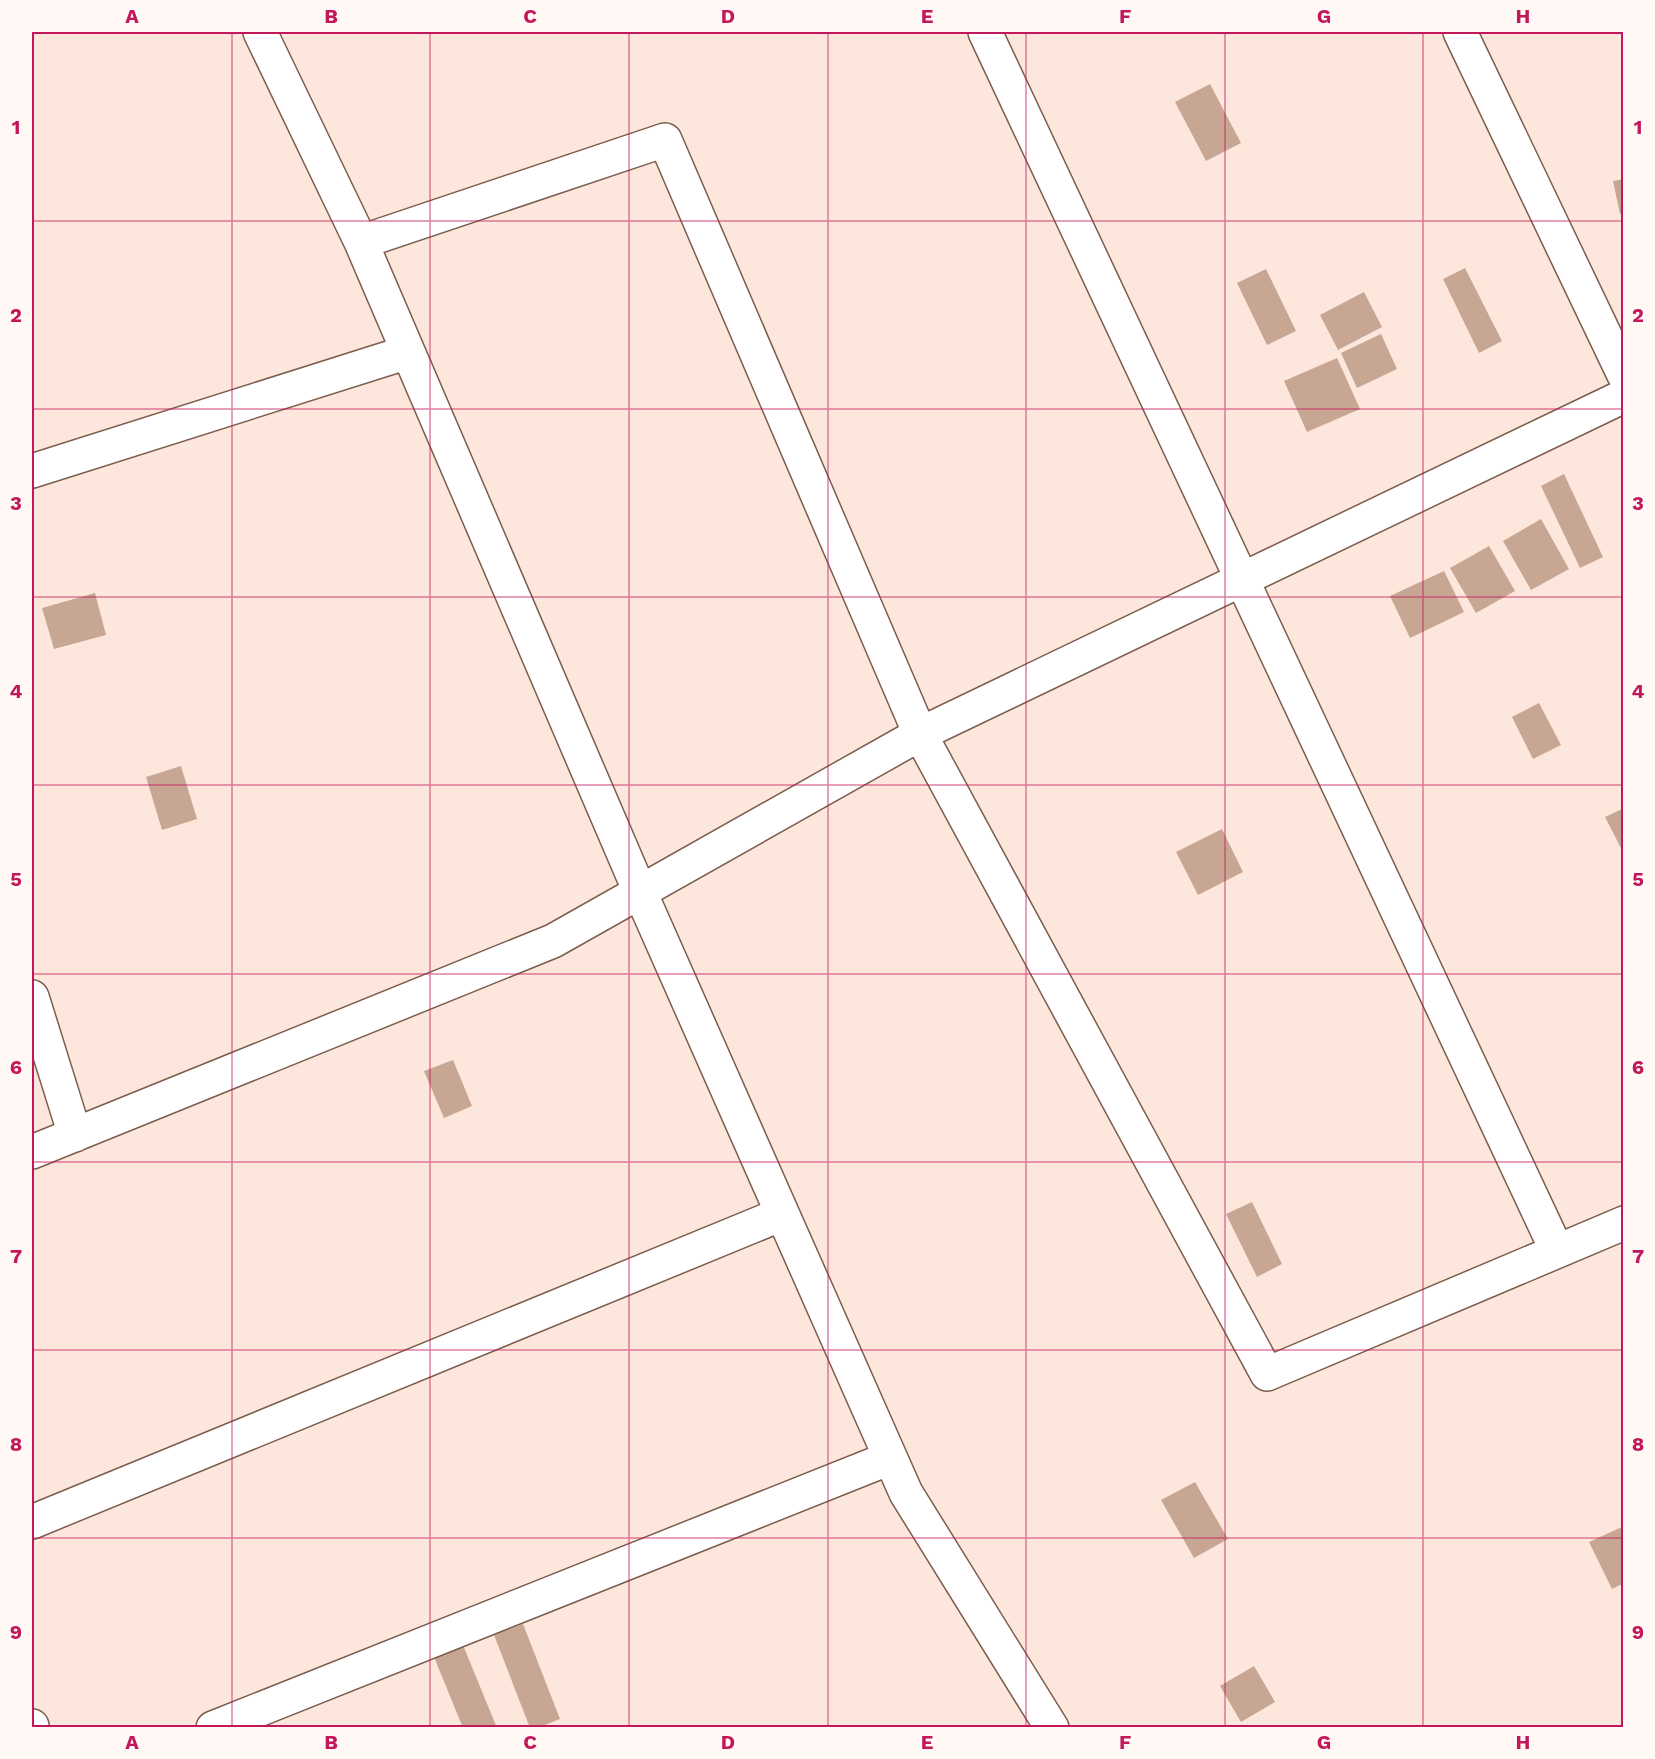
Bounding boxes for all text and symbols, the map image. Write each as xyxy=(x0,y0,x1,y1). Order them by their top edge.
text: A xyxy=(125,4,139,28)
text: B xyxy=(324,4,338,28)
text: C xyxy=(523,4,537,28)
text: D xyxy=(721,4,735,28)
text: E xyxy=(921,4,933,28)
text: F xyxy=(1119,4,1131,28)
text: G xyxy=(1317,4,1331,28)
text: H xyxy=(1516,4,1530,28)
text: 1 xyxy=(12,115,20,139)
text: 1 xyxy=(1634,115,1642,139)
text: 2 xyxy=(10,303,22,327)
text: 2 xyxy=(1632,303,1644,327)
text: 3 xyxy=(10,491,22,515)
text: 3 xyxy=(1632,491,1644,515)
text: 4 xyxy=(10,679,23,703)
text: 4 xyxy=(1632,679,1645,703)
text: 5 xyxy=(10,867,22,891)
text: 5 xyxy=(1632,867,1644,891)
text: 6 xyxy=(10,1055,22,1079)
text: 6 xyxy=(1632,1055,1644,1079)
text: 7 xyxy=(10,1244,22,1268)
text: 7 xyxy=(1632,1244,1644,1268)
text: 8 xyxy=(10,1432,22,1456)
text: 8 xyxy=(1632,1432,1644,1456)
text: 9 xyxy=(10,1620,22,1644)
text: 9 xyxy=(1632,1620,1644,1644)
text: A xyxy=(125,1730,139,1754)
text: B xyxy=(324,1730,338,1754)
text: C xyxy=(523,1730,537,1754)
text: D xyxy=(721,1730,735,1754)
text: E xyxy=(921,1730,933,1754)
text: F xyxy=(1119,1730,1131,1754)
text: G xyxy=(1317,1730,1331,1754)
text: H xyxy=(1516,1730,1530,1754)

